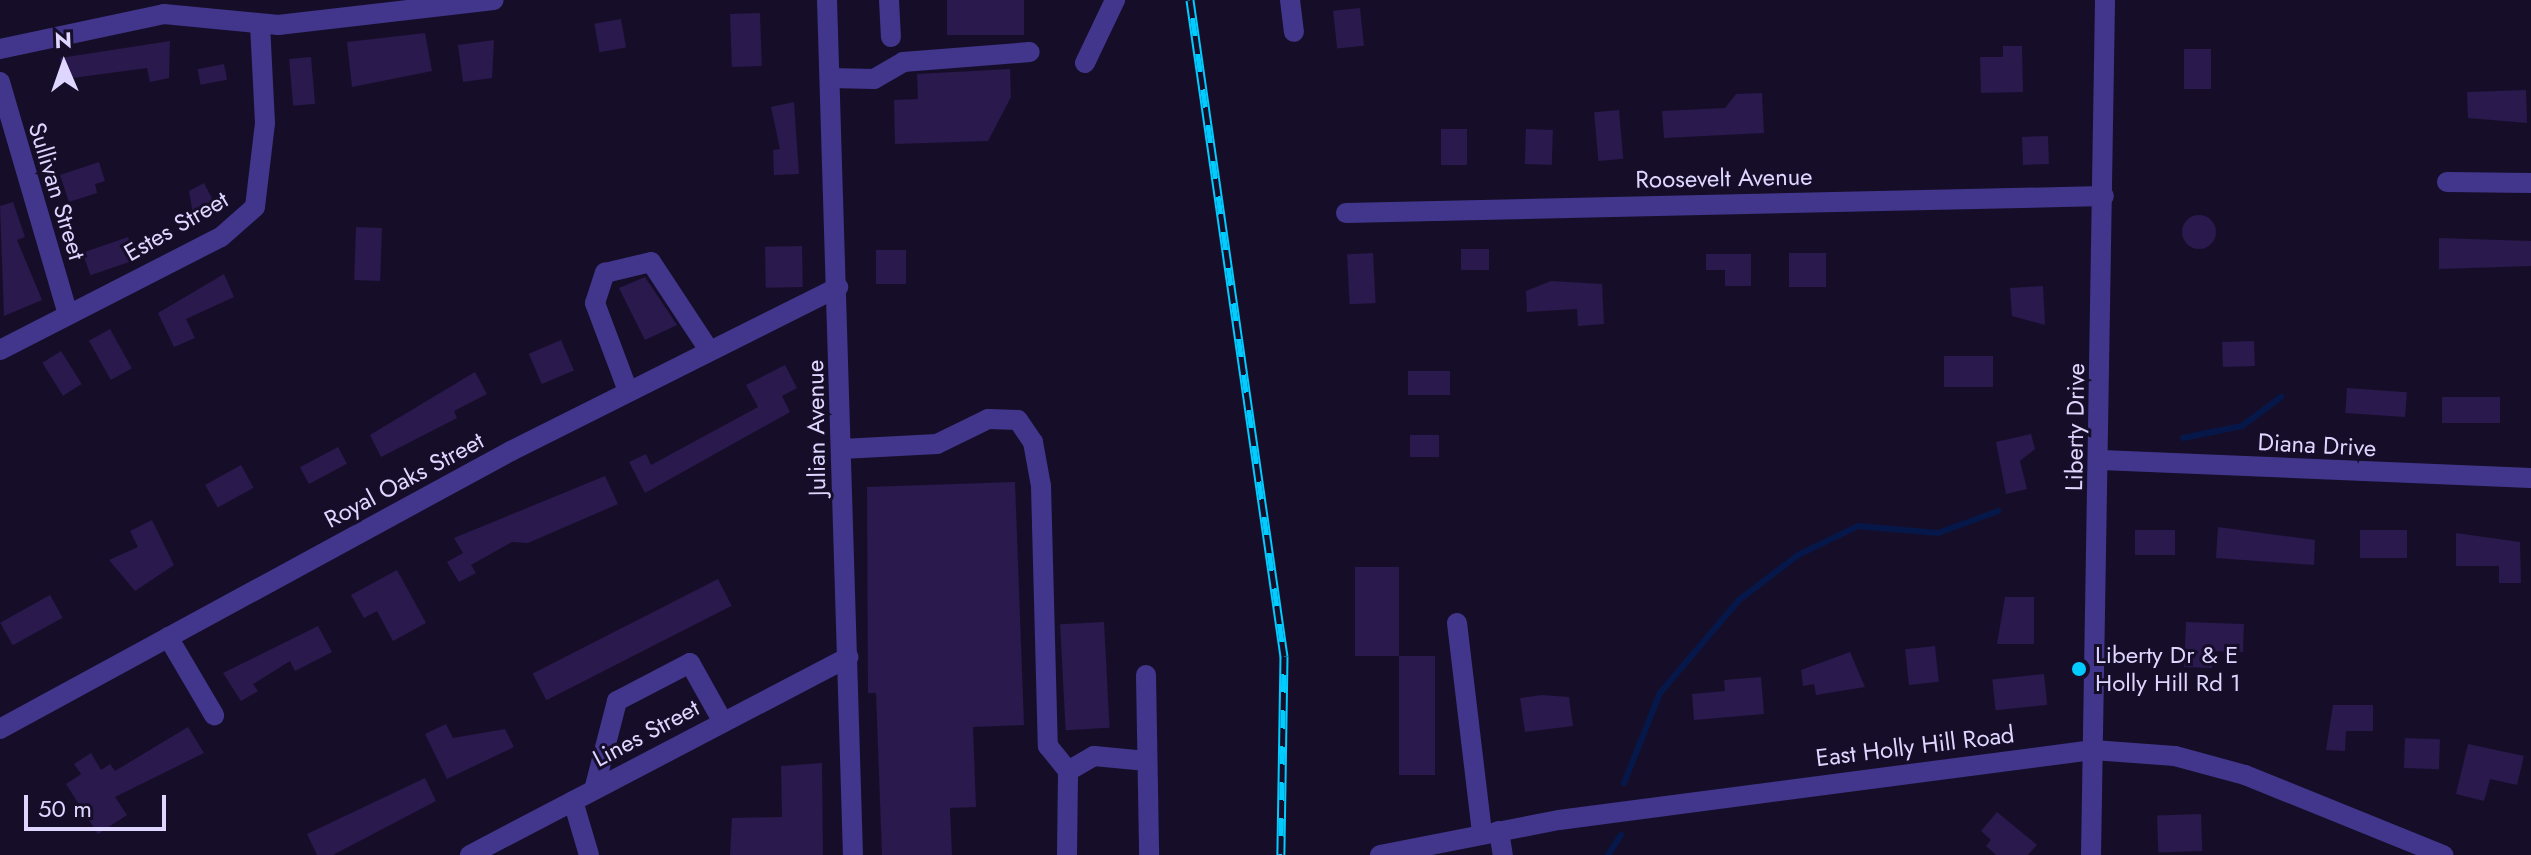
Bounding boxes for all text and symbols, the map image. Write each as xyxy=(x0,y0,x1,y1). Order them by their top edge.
north arrow xyxy=(24,24,104,104)
text: N xyxy=(54,24,72,56)
street label: Sullivan Street xyxy=(22,119,92,263)
street label: Roosevelt Avenue xyxy=(1635,162,1813,194)
street label: Estes Street xyxy=(119,185,233,267)
street label: Julian Avenue xyxy=(800,360,832,496)
street label: Liberty Drive xyxy=(2059,363,2091,491)
street label: Royal Oaks Street xyxy=(319,426,489,534)
street label: Diana Drive xyxy=(2257,428,2377,462)
place label: Liberty Dr & E Holly Hill Rd 1 xyxy=(2095,641,2241,697)
marker: Liberty Dr & E Holly Hill Rd 1 xyxy=(2070,660,2088,678)
street label: Lines Street xyxy=(588,693,704,773)
street label: East Holly Hill Road xyxy=(1814,720,2016,772)
scale bar xyxy=(28,779,170,829)
text: 50 m xyxy=(38,791,92,826)

